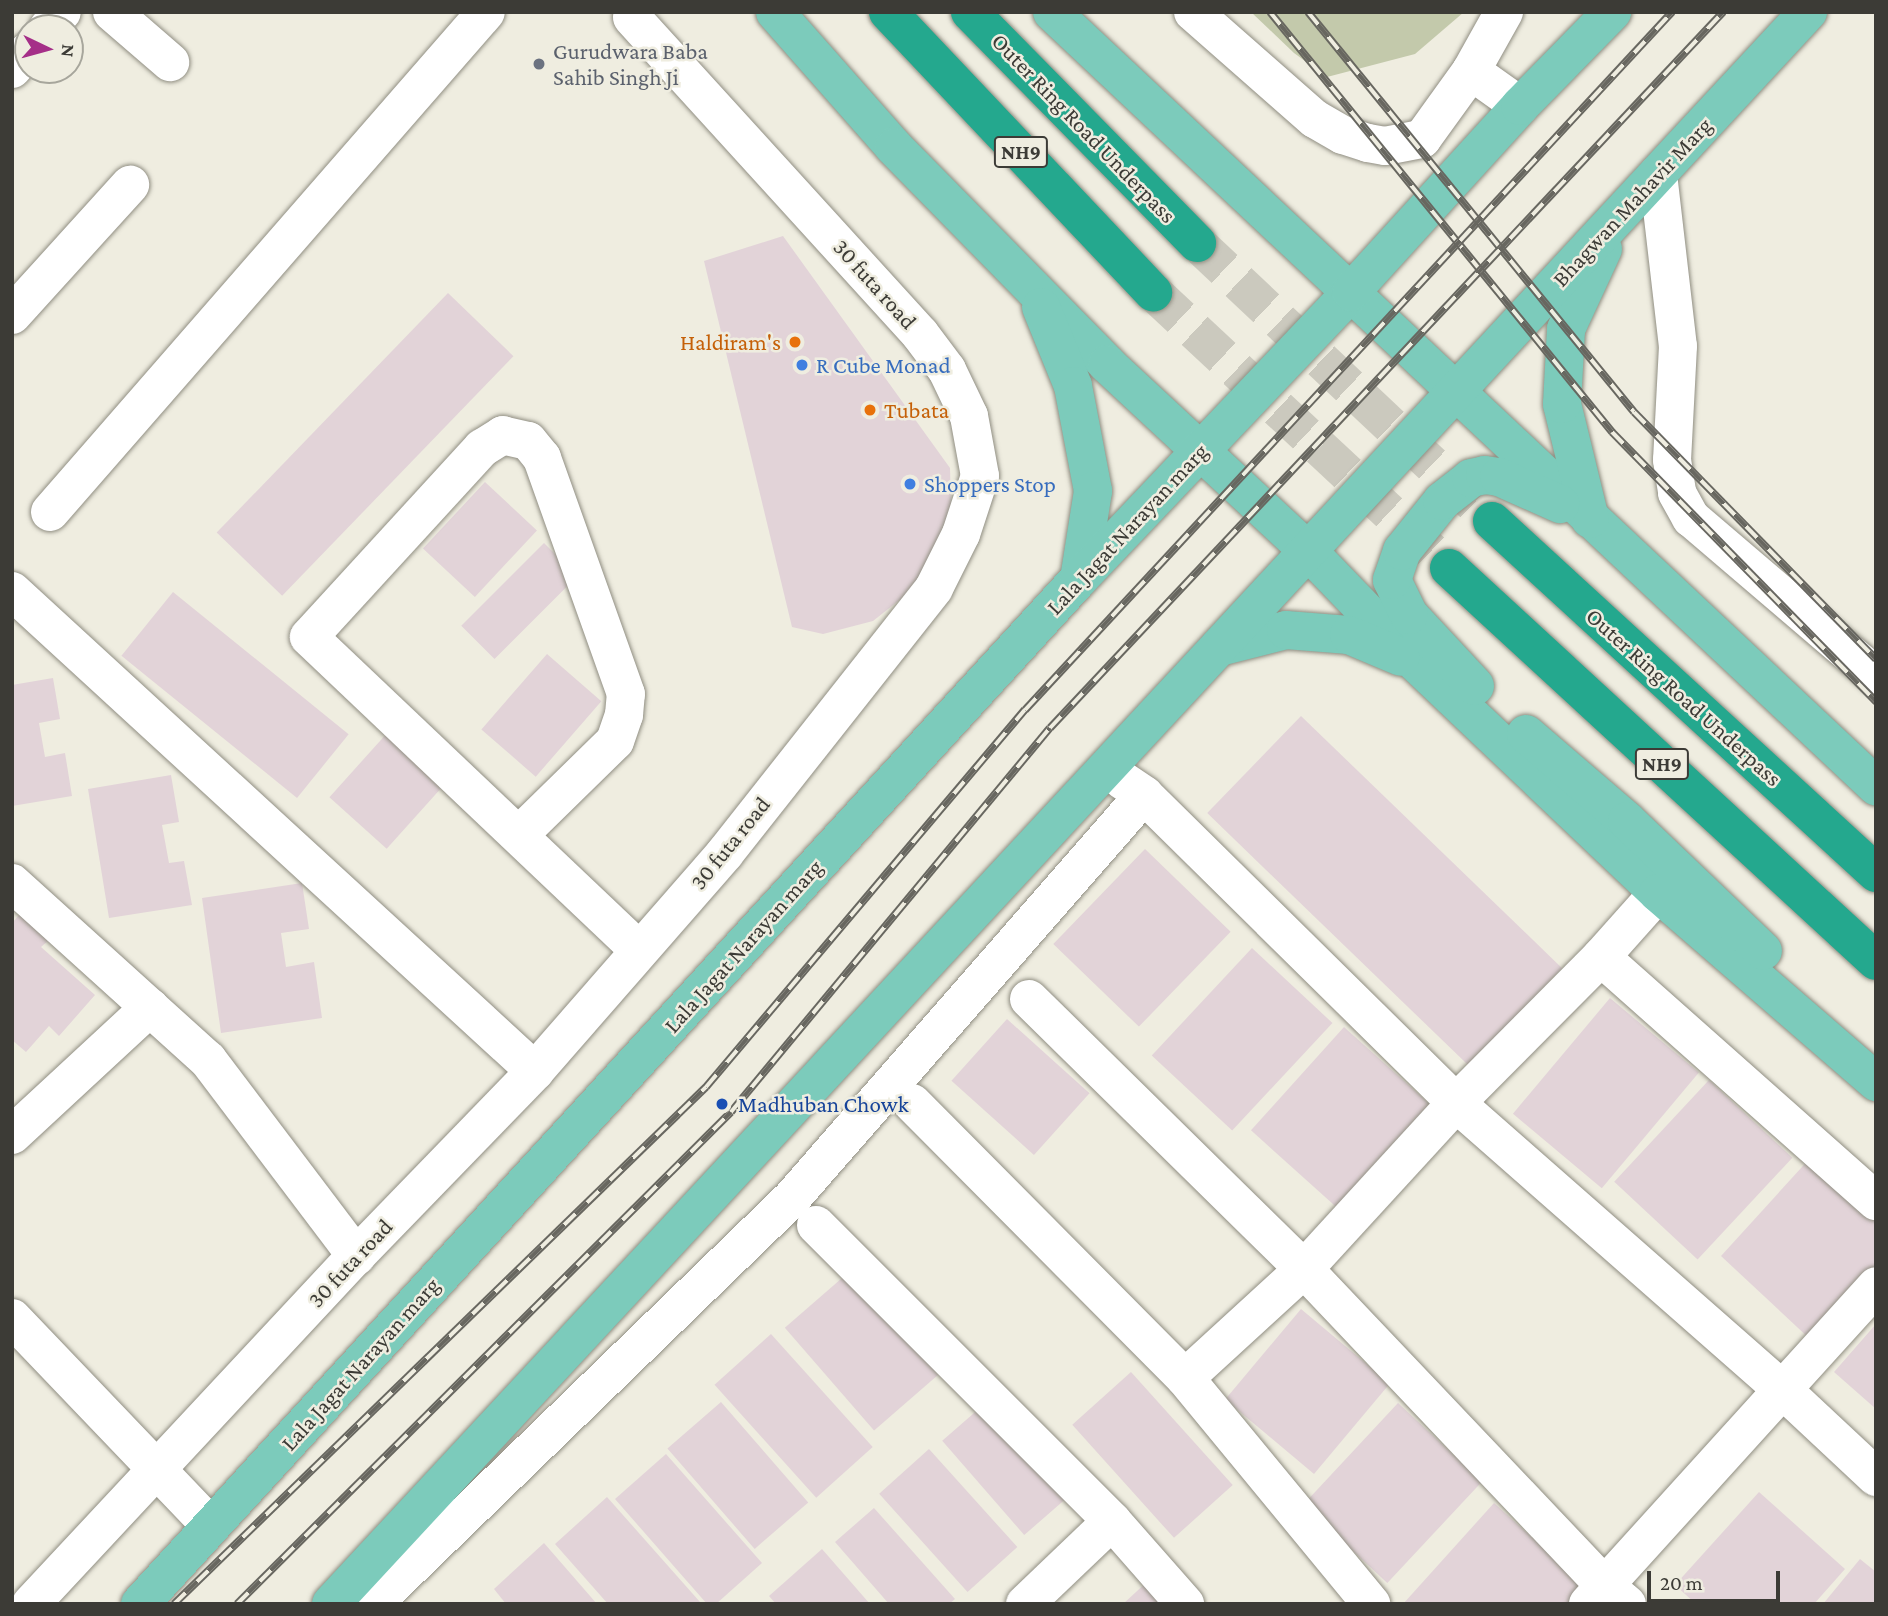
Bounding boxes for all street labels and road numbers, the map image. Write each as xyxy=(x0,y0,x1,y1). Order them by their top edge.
street label: Outer Ring Road Underpass xyxy=(986,27,1182,229)
street label: Bhagwan Mahavir Marg xyxy=(1546,112,1718,292)
road number: NH9 xyxy=(993,134,1049,170)
street label: 30 futa road xyxy=(827,233,923,335)
street label: Lala Jagat Narayan marg xyxy=(1041,438,1213,620)
street label: Outer Ring Road Underpass xyxy=(1581,602,1787,792)
road number: NH9 xyxy=(1634,746,1690,782)
street label: 30 futa road xyxy=(684,791,776,895)
street label: Lala Jagat Narayan marg xyxy=(658,854,828,1038)
street label: 30 futa road xyxy=(302,1213,398,1313)
street label: Lala Jagat Narayan marg xyxy=(275,1272,445,1456)

